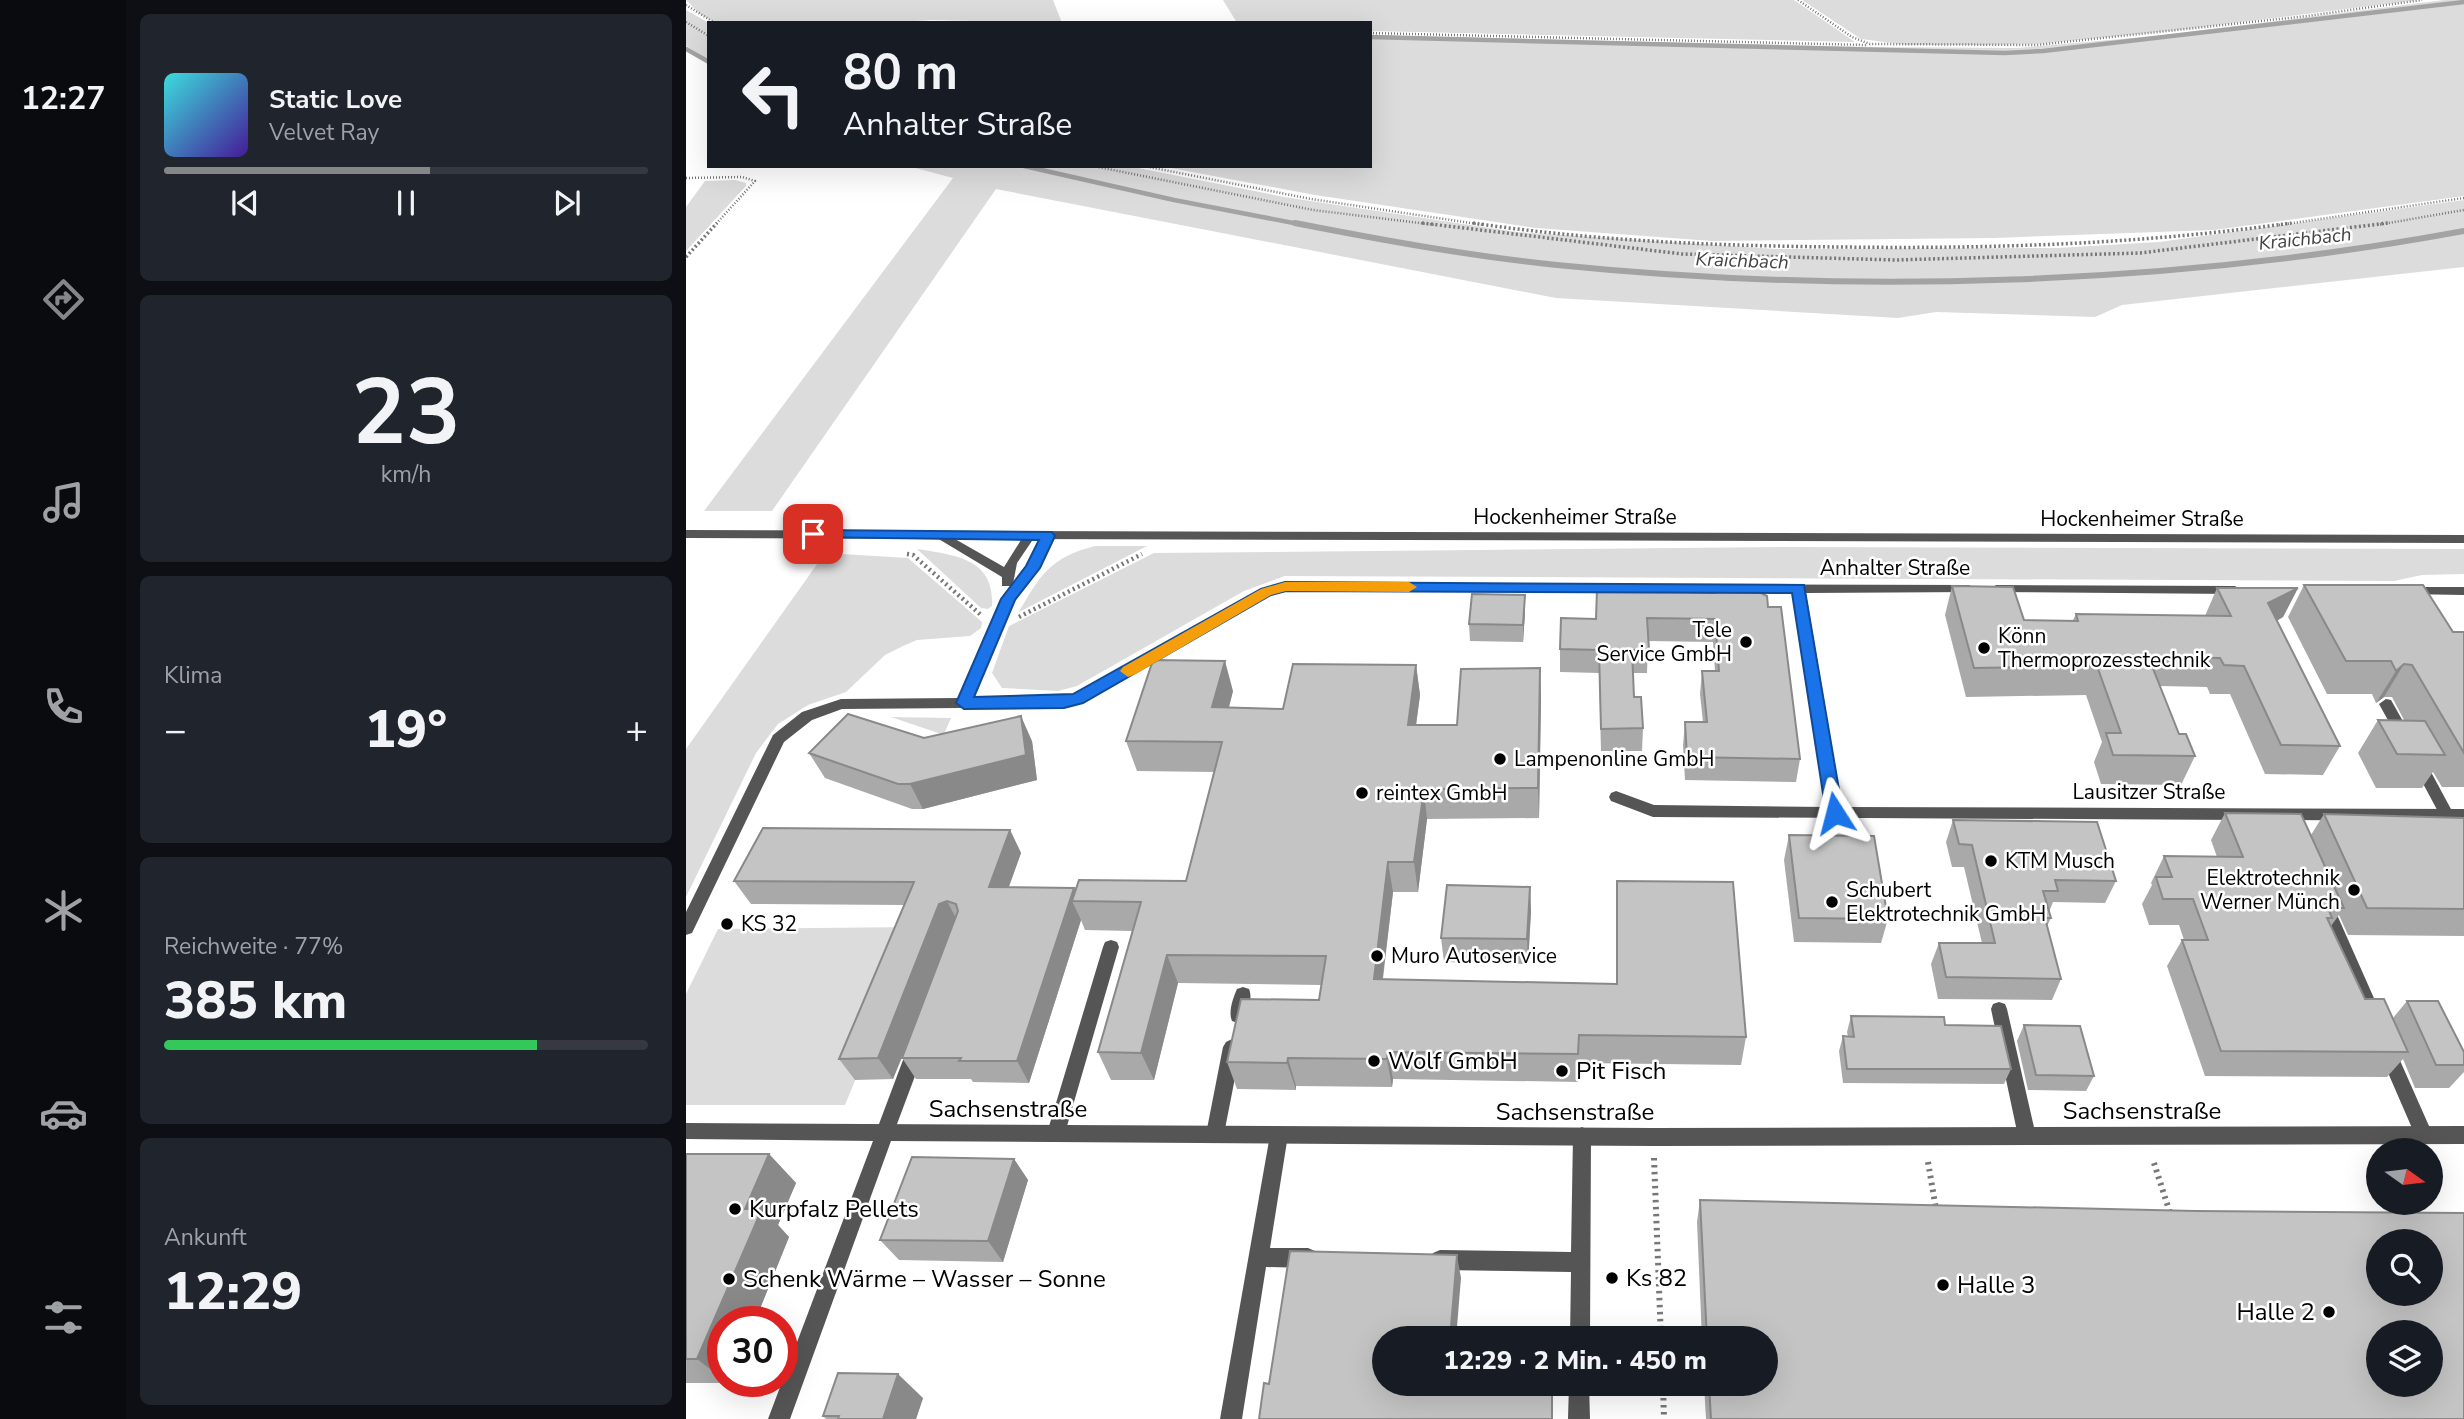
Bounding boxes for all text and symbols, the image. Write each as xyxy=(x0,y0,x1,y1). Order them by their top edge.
text: 80 m xyxy=(843,39,958,106)
icon: left xyxy=(728,49,819,140)
text: 12:27 xyxy=(21,77,105,120)
text: Static Love xyxy=(269,82,402,117)
text: Anhalter Straße xyxy=(843,103,1072,146)
text: Velvet Ray xyxy=(269,117,379,148)
icon: previous xyxy=(226,184,264,222)
icon: pause xyxy=(387,184,425,222)
icon: next xyxy=(548,184,586,222)
water label: Kraichbach xyxy=(2257,221,2353,257)
water label: Kraichbach xyxy=(1695,246,1789,276)
icon: directions xyxy=(39,275,88,324)
text: 23 xyxy=(351,351,461,475)
text: km/h xyxy=(381,459,431,490)
icon: music xyxy=(39,478,88,527)
street label: Hockenheimer Straße xyxy=(1473,503,1677,531)
pin xyxy=(783,504,843,564)
street label: Hockenheimer Straße xyxy=(2040,505,2244,533)
icon: arrive xyxy=(794,515,832,553)
street label: Anhalter Straße xyxy=(1820,554,1970,582)
place label: Tele Service GmbH xyxy=(1597,616,1732,668)
place label: Könn Thermoprozesstechnik xyxy=(1998,622,2211,674)
marker: Tele Service GmbH xyxy=(1738,634,1754,650)
marker: Könn Thermoprozesstechnik xyxy=(1976,640,1992,656)
text: Klima xyxy=(164,660,222,691)
icon: phone xyxy=(39,682,88,731)
text: 19° xyxy=(365,694,447,765)
text: − xyxy=(164,705,187,756)
text: + xyxy=(625,705,648,756)
place label: Lampenonline GmbH xyxy=(1514,745,1715,773)
marker: Lampenonline GmbH xyxy=(1492,751,1508,767)
position arrow xyxy=(1798,776,1872,850)
street label: Lausitzer Straße xyxy=(2072,778,2226,806)
place label: reintex GmbH xyxy=(1376,779,1508,807)
marker: reintex GmbH xyxy=(1354,785,1370,801)
place label: KTM Musch xyxy=(2005,847,2115,875)
marker: KTM Musch xyxy=(1983,853,1999,869)
place label: Elektrotechnik Werner Münch xyxy=(2200,864,2340,916)
place label: Schubert Elektrotechnik GmbH xyxy=(1846,876,2046,928)
marker: Elektrotechnik Werner Münch xyxy=(2346,882,2362,898)
icon: climate xyxy=(39,886,88,935)
marker: Schubert Elektrotechnik GmbH xyxy=(1824,894,1840,910)
place label: KS 32 xyxy=(741,910,797,938)
marker: KS 32 xyxy=(719,916,735,932)
text: Reichweite · 77% xyxy=(164,931,343,962)
place label: Muro Autoservice xyxy=(1391,942,1557,970)
marker: Muro Autoservice xyxy=(1369,948,1385,964)
text: 385 km xyxy=(164,965,347,1036)
place label: Wolf GmbH xyxy=(1388,1045,1518,1077)
marker: Wolf GmbH xyxy=(1366,1053,1382,1069)
place label: Pit Fisch xyxy=(1576,1055,1666,1087)
marker: Pit Fisch xyxy=(1554,1063,1570,1079)
icon: car xyxy=(39,1089,88,1138)
street label: Sachsenstraße xyxy=(929,1093,1087,1125)
street label: Sachsenstraße xyxy=(2063,1095,2221,1127)
street label: Sachsenstraße xyxy=(1496,1096,1654,1128)
north arrow xyxy=(2366,1138,2443,1214)
map controls xyxy=(2366,1138,2443,1397)
place label: Kurpfalz Pellets xyxy=(749,1193,919,1225)
marker: Kurpfalz Pellets xyxy=(727,1201,743,1217)
text: Ankunft xyxy=(164,1222,246,1253)
button: search xyxy=(2366,1229,2443,1306)
text: 12:29 xyxy=(164,1256,302,1327)
place label: Ks 82 xyxy=(1626,1262,1687,1294)
place label: Schenk Wärme – Wasser – Sonne xyxy=(743,1263,1106,1295)
place label: Halle 3 xyxy=(1957,1269,2035,1301)
marker: Ks 82 xyxy=(1604,1270,1620,1286)
marker: Schenk Wärme – Wasser – Sonne xyxy=(721,1271,737,1287)
marker: Halle 3 xyxy=(1935,1277,1951,1293)
icon: filters xyxy=(39,1293,88,1342)
place label: Halle 2 xyxy=(2237,1296,2315,1328)
marker: Halle 2 xyxy=(2321,1304,2337,1320)
speed limit sign: 30 xyxy=(707,1306,798,1397)
button: layers xyxy=(2366,1320,2443,1397)
text: 12:29 · 2 Min. · 450 m xyxy=(1443,1343,1707,1378)

